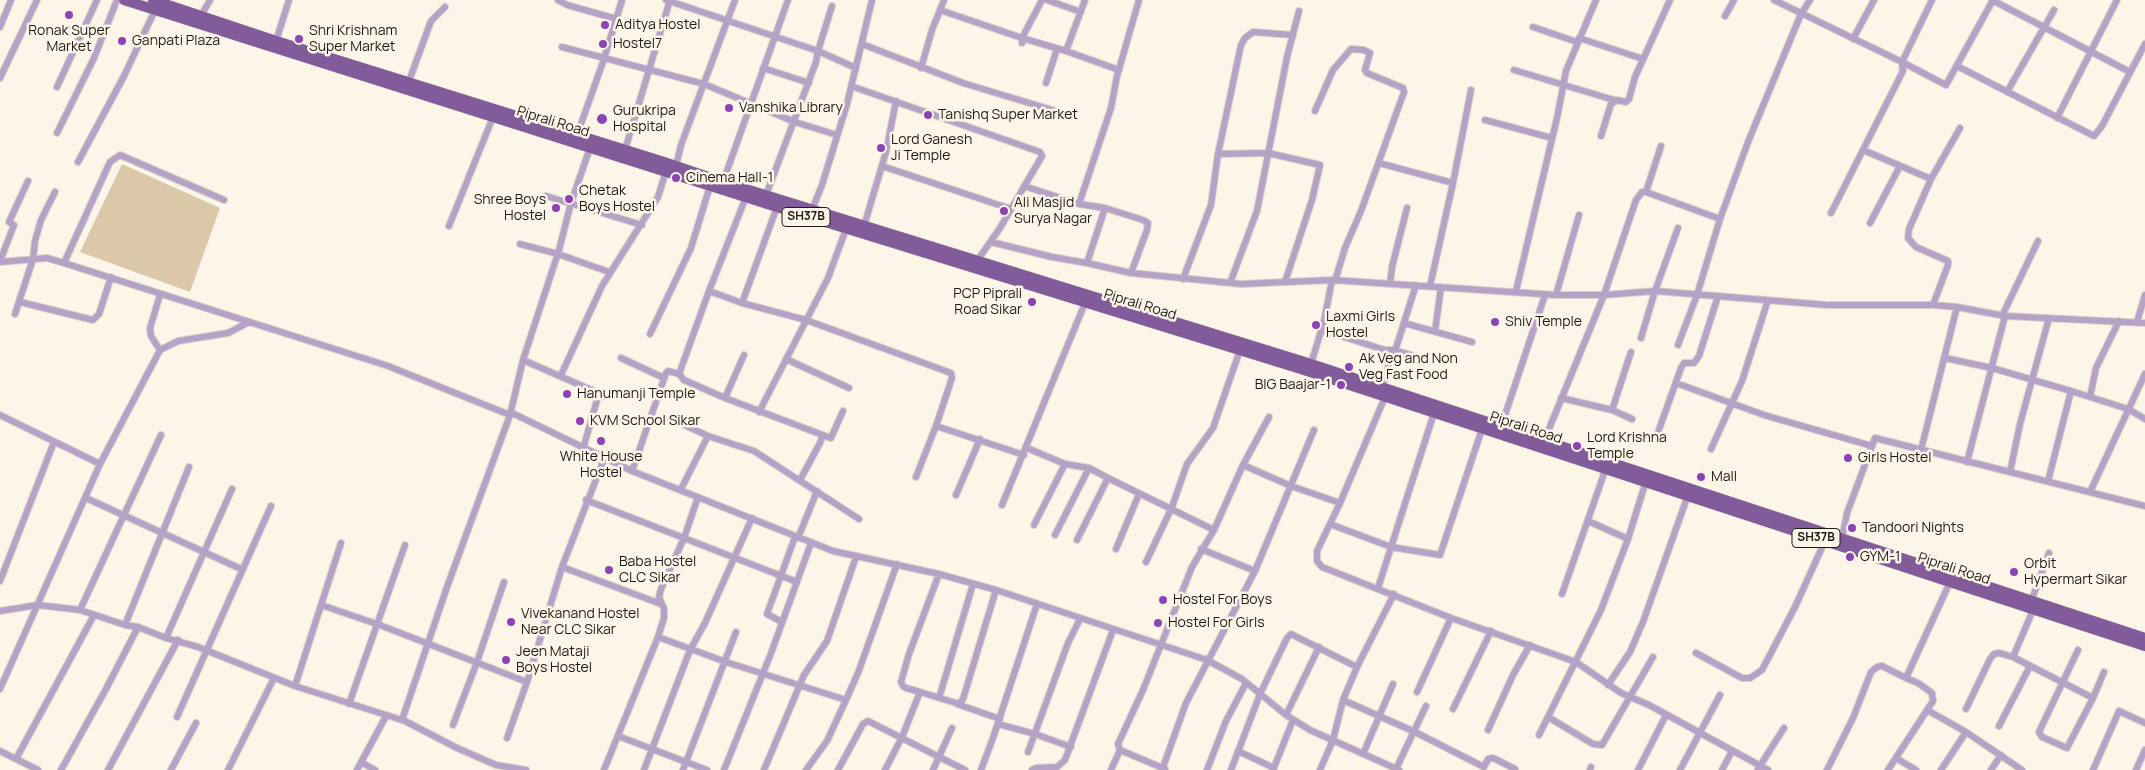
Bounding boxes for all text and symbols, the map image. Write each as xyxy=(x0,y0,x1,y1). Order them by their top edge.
marker: Ronak Super Market xyxy=(63,9,75,21)
place label: Aditya Hostel xyxy=(615,17,700,33)
marker: Aditya Hostel xyxy=(599,19,611,31)
place label: Ronak Super Market xyxy=(28,23,110,56)
place label: Shri Krishnam Super Market xyxy=(309,23,397,56)
place label: Ganpati Plaza xyxy=(132,33,220,49)
marker: Shri Krishnam Super Market xyxy=(293,33,305,45)
marker: Ganpati Plaza xyxy=(116,35,128,47)
place label: Hostel7 xyxy=(613,36,662,52)
marker: Hostel7 xyxy=(597,38,609,50)
place label: Vanshika Library xyxy=(739,100,843,116)
marker: Vanshika Library xyxy=(723,102,735,114)
street label: Piprali Road xyxy=(515,103,591,141)
place label: Gurukripa Hospital xyxy=(613,103,676,136)
place label: Tanishq Super Market xyxy=(938,107,1078,123)
marker: Tanishq Super Market xyxy=(922,109,934,121)
marker: Gurukripa Hospital xyxy=(595,112,609,126)
place label: Lord Ganesh Ji Temple xyxy=(891,132,972,164)
marker: Lord Ganesh Ji Temple xyxy=(875,142,887,154)
place label: Cinema Hall-1 xyxy=(686,170,773,186)
marker: Cinema Hall-1 xyxy=(670,172,682,184)
place label: Chetak Boys Hostel xyxy=(579,183,655,216)
place label: Shree Boys Hostel xyxy=(474,192,546,224)
marker: Chetak Boys Hostel xyxy=(563,193,575,205)
place label: Ali Masjid Surya Nagar xyxy=(1014,195,1092,228)
marker: Shree Boys Hostel xyxy=(550,202,562,214)
marker: Ali Masjid Surya Nagar xyxy=(998,205,1010,217)
road number: SH37B xyxy=(782,208,830,226)
place label: PCP Piprali Road Sikar xyxy=(953,286,1022,318)
street label: Piprali Road xyxy=(1102,286,1178,324)
marker: PCP Piprali Road Sikar xyxy=(1026,296,1038,308)
place label: Laxmi Girls Hostel xyxy=(1326,309,1395,342)
place label: Shiv Temple xyxy=(1505,314,1582,330)
marker: Shiv Temple xyxy=(1489,316,1501,328)
marker: Laxmi Girls Hostel xyxy=(1310,319,1322,331)
place label: Ak Veg and Non Veg Fast Food xyxy=(1359,351,1458,384)
marker: Ak Veg and Non Veg Fast Food xyxy=(1343,361,1355,373)
place label: BIG Baajar-1 xyxy=(1255,377,1331,393)
marker: BIG Baajar-1 xyxy=(1335,379,1347,391)
place label: Hanumanji Temple xyxy=(577,386,695,402)
marker: Hanumanji Temple xyxy=(561,388,573,400)
street label: Piprali Road xyxy=(1488,408,1564,448)
place label: KVM School Sikar xyxy=(590,413,700,429)
marker: KVM School Sikar xyxy=(574,415,586,427)
place label: Lord Krishna Temple xyxy=(1587,430,1667,462)
marker: White House Hostel xyxy=(595,435,607,447)
marker: Lord Krishna Temple xyxy=(1571,440,1583,452)
place label: White House Hostel xyxy=(560,449,642,482)
place label: Girls Hostel xyxy=(1858,450,1932,466)
marker: Girls Hostel xyxy=(1842,452,1854,464)
place label: Mall xyxy=(1711,469,1737,485)
marker: Mall xyxy=(1695,471,1707,483)
place label: Tandoori Nights xyxy=(1862,520,1964,536)
marker: Tandoori Nights xyxy=(1846,522,1858,534)
road number: SH37B xyxy=(1792,528,1840,548)
place label: GYM-1 xyxy=(1860,549,1900,565)
street label: Piprali Road xyxy=(1916,549,1992,589)
marker: GYM-1 xyxy=(1844,551,1856,563)
place label: Baba Hostel CLC Sikar xyxy=(619,554,696,586)
place label: Orbit Hypermart Sikar xyxy=(2024,556,2127,588)
marker: Baba Hostel CLC Sikar xyxy=(603,564,615,576)
marker: Orbit Hypermart Sikar xyxy=(2008,566,2020,578)
place label: Hostel For Boys xyxy=(1173,592,1272,608)
marker: Hostel For Boys xyxy=(1157,594,1169,606)
place label: Vivekanand Hostel Near CLC Sikar xyxy=(521,606,640,638)
place label: Hostel For Girls xyxy=(1168,615,1264,631)
marker: Vivekanand Hostel Near CLC Sikar xyxy=(505,616,517,628)
marker: Hostel For Girls xyxy=(1152,617,1164,629)
place label: Jeen Mataji Boys Hostel xyxy=(516,644,592,676)
marker: Jeen Mataji Boys Hostel xyxy=(500,654,512,666)

